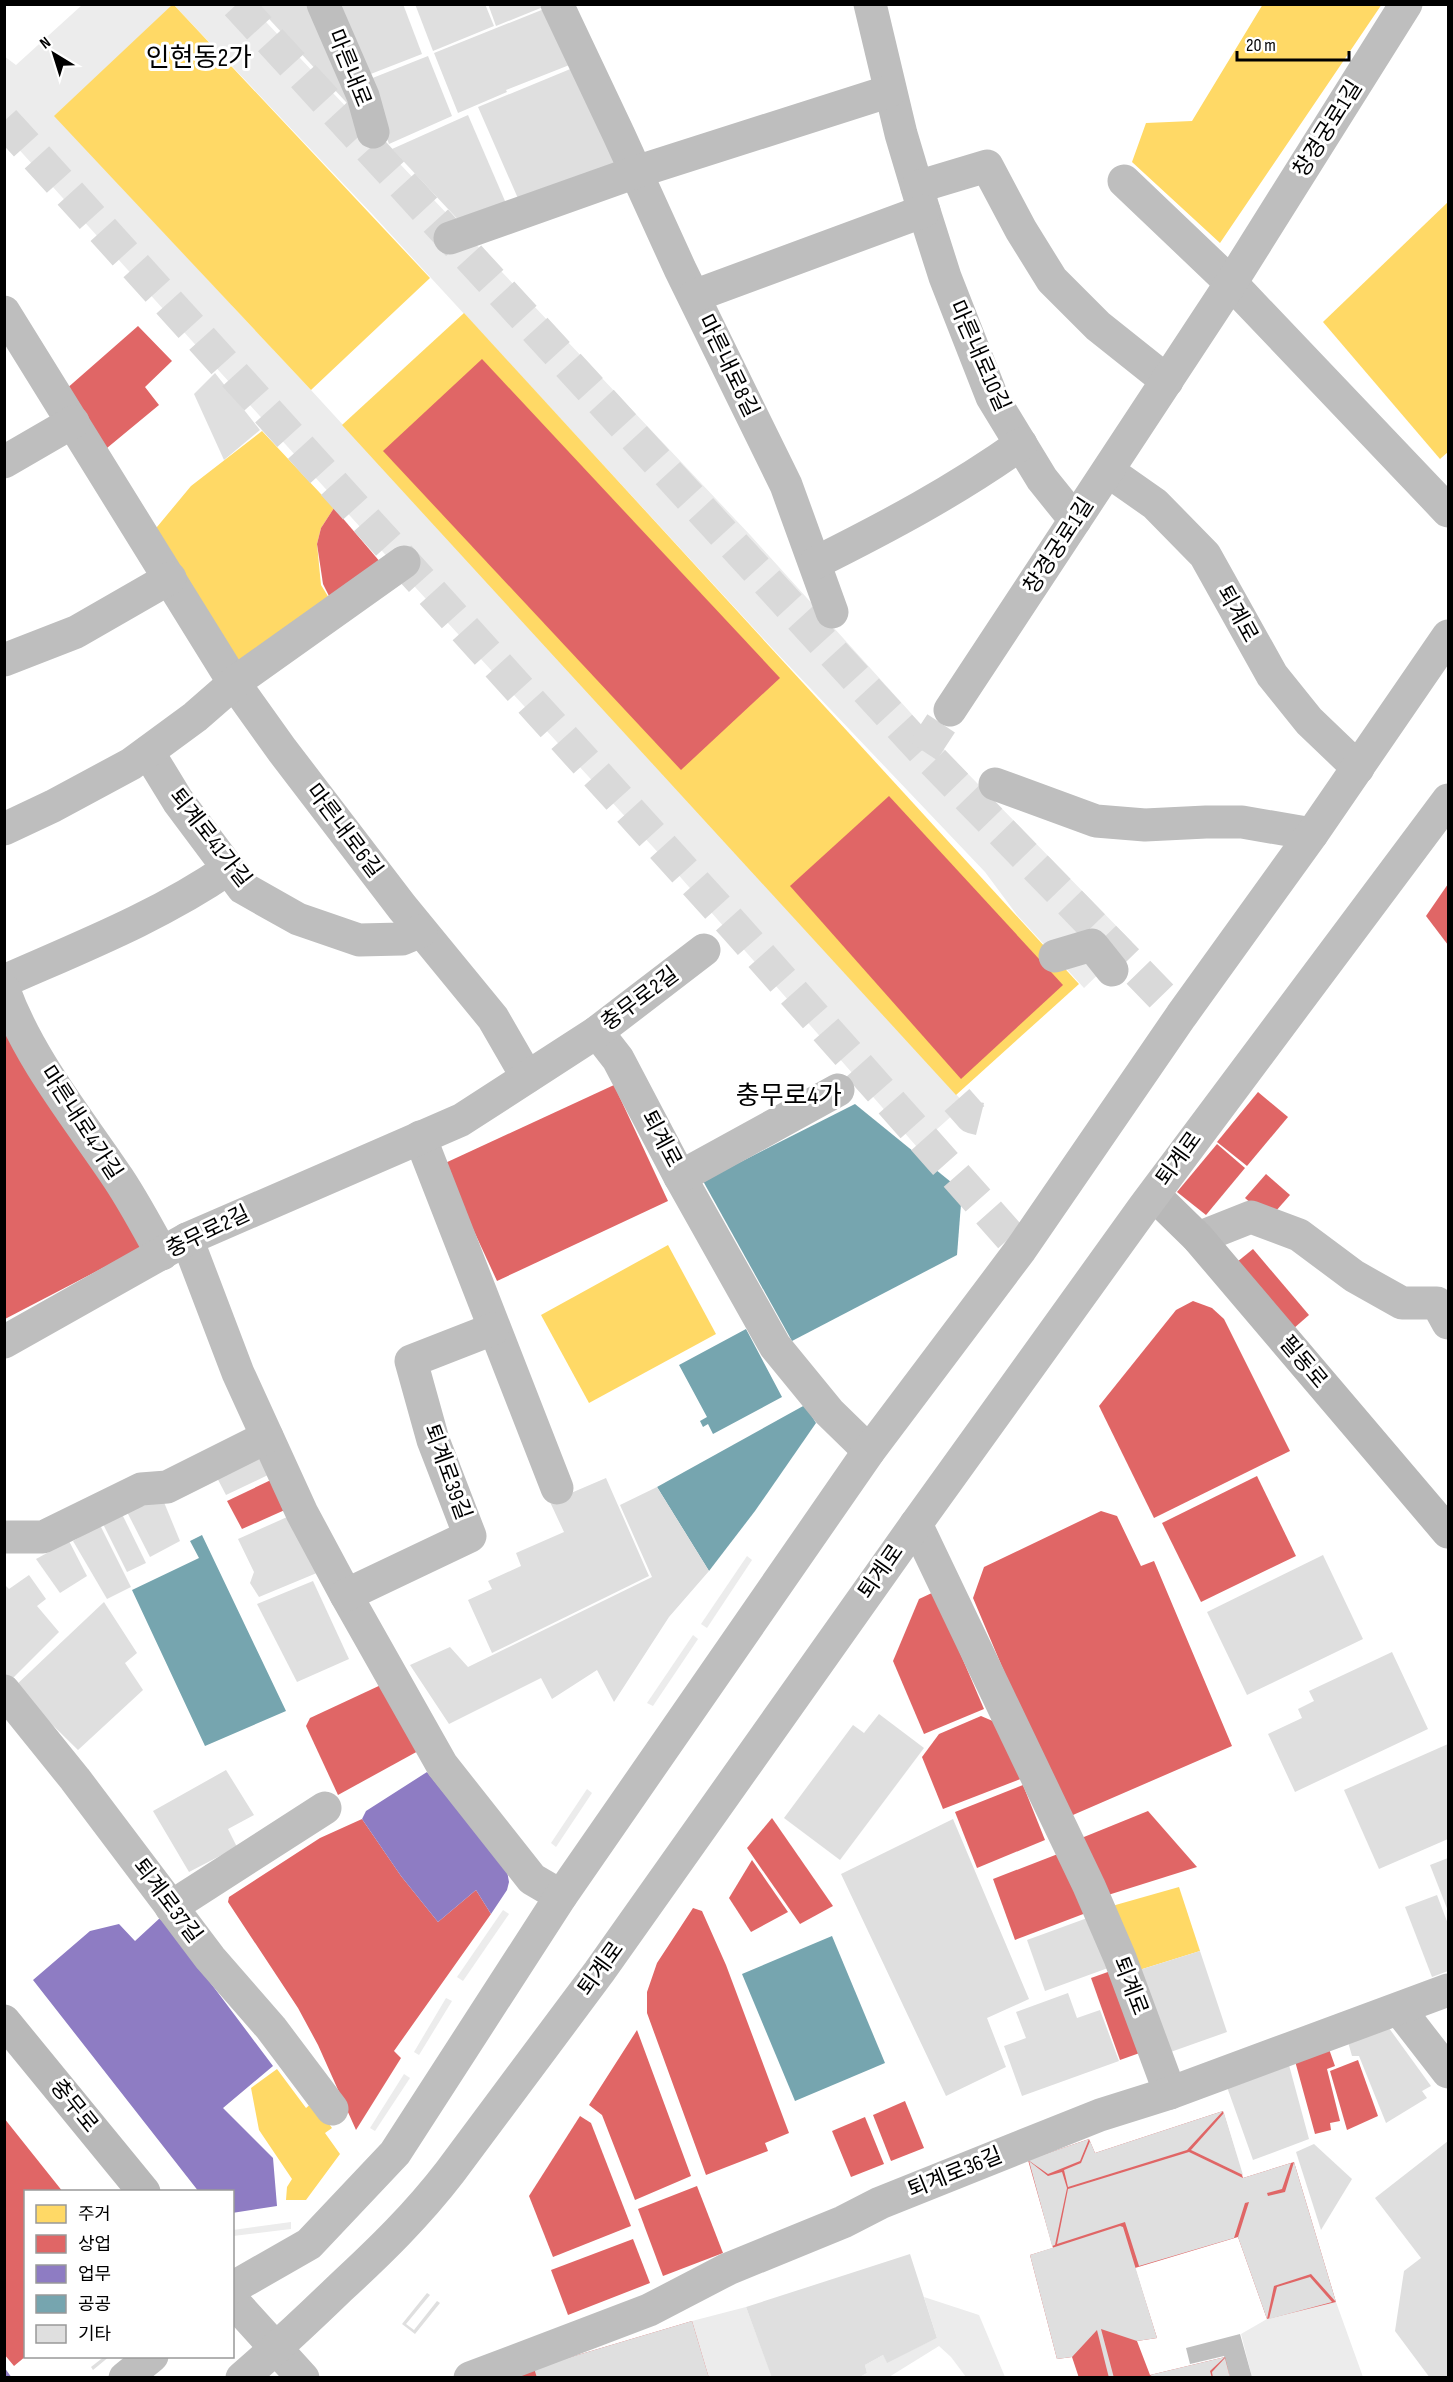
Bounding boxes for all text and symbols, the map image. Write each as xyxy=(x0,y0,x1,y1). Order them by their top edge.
north arrow xyxy=(24,24,84,84)
scale bar xyxy=(1237,24,1350,62)
street label: 마른내로 xyxy=(321,25,377,111)
text: N xyxy=(36,33,55,53)
text: 20 m xyxy=(1246,35,1276,56)
district label: 인현동2가 xyxy=(146,43,252,74)
street label: 창경궁로1길 xyxy=(1288,76,1368,182)
street label: 마른내로10길 xyxy=(943,296,1015,416)
street label: 마른내로8길 xyxy=(692,310,764,422)
street label: 창경궁로1길 xyxy=(1018,493,1100,599)
street label: 퇴계로 xyxy=(1210,581,1264,647)
street label: 마른내로6길 xyxy=(300,779,388,883)
street label: 퇴계로41가길 xyxy=(163,783,257,893)
street label: 충무로2길 xyxy=(596,961,684,1037)
street label: 마른내로4가길 xyxy=(34,1061,128,1185)
district label: 충무로4가 xyxy=(736,1081,842,1112)
street label: 퇴계로 xyxy=(635,1106,687,1172)
street label: 퇴계로 xyxy=(1150,1126,1208,1192)
street label: 충무로2길 xyxy=(162,1200,254,1264)
street label: 필동로 xyxy=(1273,1330,1333,1394)
street label: 퇴계로39길 xyxy=(417,1420,477,1524)
street label: 퇴계로 xyxy=(853,1539,909,1605)
street label: 퇴계로37길 xyxy=(126,1853,208,1949)
street label: 퇴계로 xyxy=(572,1936,630,2002)
street label: 퇴계로 xyxy=(1107,1953,1153,2019)
street label: 충무로 xyxy=(44,2074,104,2138)
street label: 퇴계로36길 xyxy=(904,2142,1006,2204)
legend xyxy=(24,2190,234,2358)
text: 주거 xyxy=(78,2204,111,2225)
text: 상업 xyxy=(78,2234,111,2255)
text: 업무 xyxy=(78,2264,111,2285)
text: 공공 xyxy=(78,2294,111,2315)
text: 기타 xyxy=(78,2324,112,2345)

